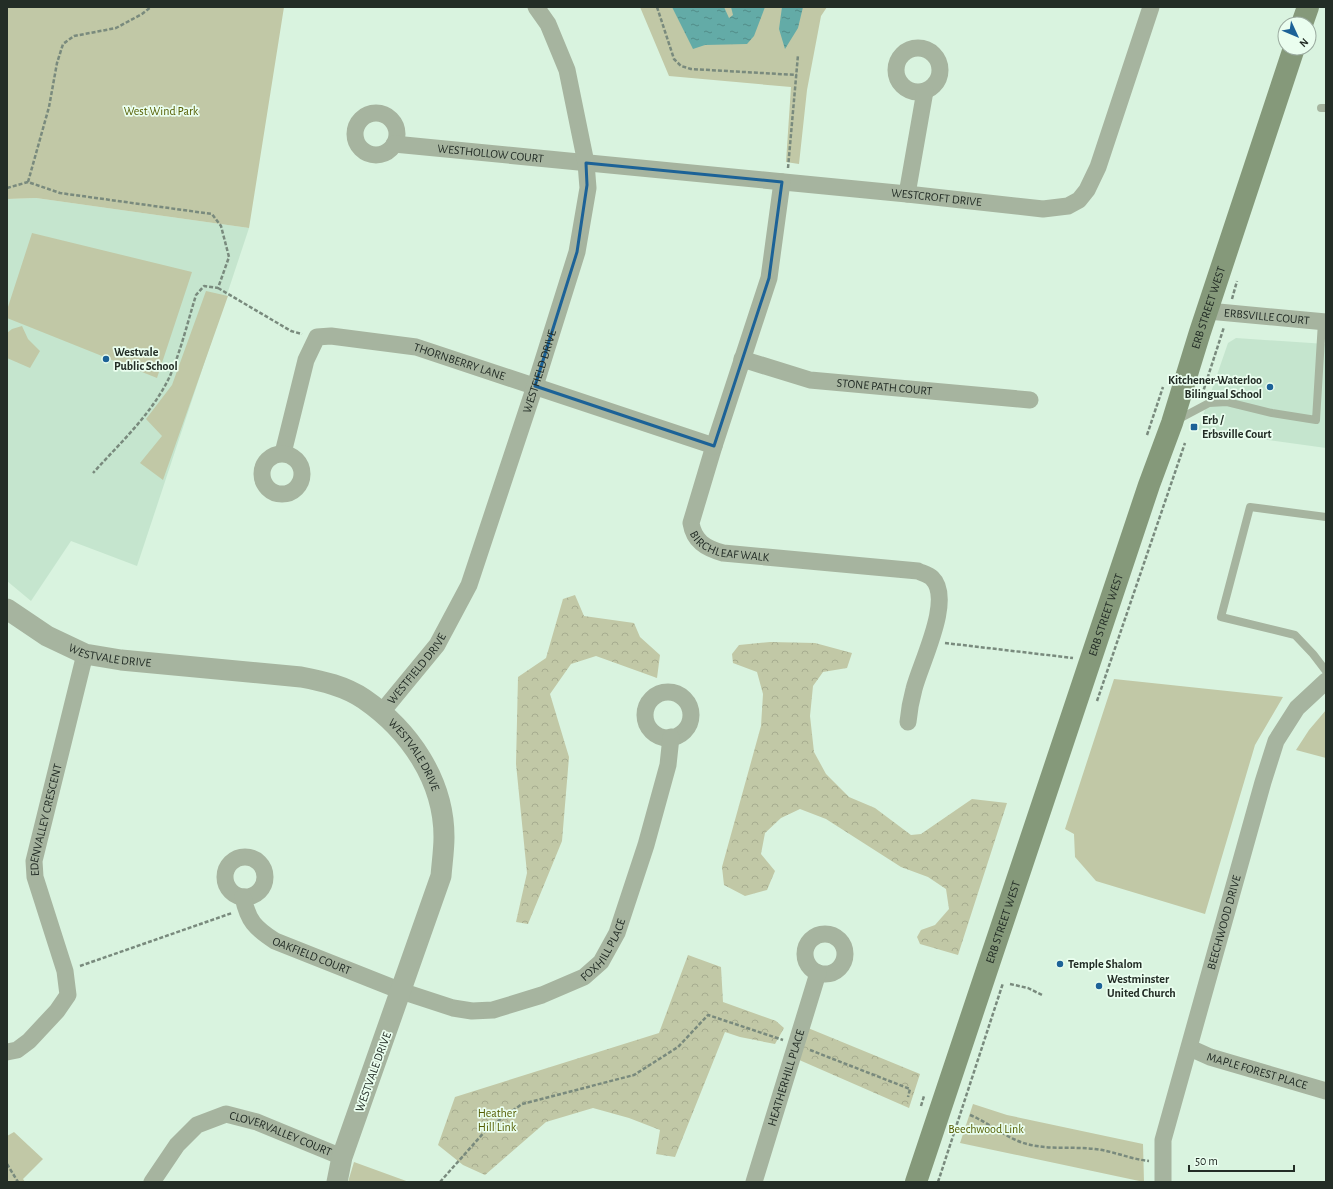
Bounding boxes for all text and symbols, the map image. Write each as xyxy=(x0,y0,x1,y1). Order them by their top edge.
north arrow xyxy=(1277,16,1317,56)
text: N xyxy=(1297,36,1310,49)
park label: West Wind Park xyxy=(124,105,199,117)
street label: WESTHOLLOW COURT xyxy=(437,142,544,165)
street label: WESTCROFT DRIVE xyxy=(890,186,983,208)
street label: ERB STREET WEST xyxy=(1189,265,1227,350)
street label: ERBSVILLE COURT xyxy=(1223,307,1310,326)
street label: WESTFIELD DRIVE xyxy=(520,328,558,415)
street label: THORNBERRY LANE xyxy=(412,341,507,382)
place label: Westvale Public School xyxy=(114,346,178,372)
marker: Westvale Public School xyxy=(101,354,111,364)
place label: Kitchener-Waterloo Bilingual School xyxy=(1168,374,1262,400)
street label: STONE PATH COURT xyxy=(836,376,933,397)
marker: Kitchener-Waterloo Bilingual School xyxy=(1265,382,1275,392)
place label: Erb / Erbsville Court xyxy=(1202,414,1272,440)
marker: Erb / Erbsville Court xyxy=(1189,422,1199,432)
street label: BIRCHLEAF WALK xyxy=(688,529,770,563)
street label: ERB STREET WEST xyxy=(1086,572,1125,658)
street label: WESTFIELD DRIVE xyxy=(385,631,448,706)
street label: WESTVALE DRIVE xyxy=(67,641,152,669)
street label: WESTVALE DRIVE xyxy=(386,716,442,793)
street label: EDENVALLEY CRESCENT xyxy=(28,762,64,877)
street label: BEECHWOOD DRIVE xyxy=(1205,873,1243,971)
street label: ERB STREET WEST xyxy=(983,879,1022,965)
street label: FOXHILL PLACE xyxy=(578,917,627,983)
street label: OAKFIELD COURT xyxy=(271,935,353,977)
place label: Temple Shalom xyxy=(1068,958,1143,970)
marker: Temple Shalom xyxy=(1055,959,1065,969)
place label: Westminster United Church xyxy=(1107,973,1176,999)
marker: Westminster United Church xyxy=(1094,981,1104,991)
street label: HEATHERHILL PLACE xyxy=(765,1028,806,1128)
street label: WESTVALE DRIVE xyxy=(353,1030,393,1114)
street label: MAPLE FOREST PLACE xyxy=(1205,1050,1309,1091)
park label: Heather Hill Link xyxy=(478,1107,517,1133)
street label: CLOVERVALLEY COURT xyxy=(228,1109,334,1158)
park label: Beechwood Link xyxy=(948,1123,1024,1135)
scale bar xyxy=(1189,1147,1294,1173)
text: 50 m xyxy=(1195,1155,1218,1167)

